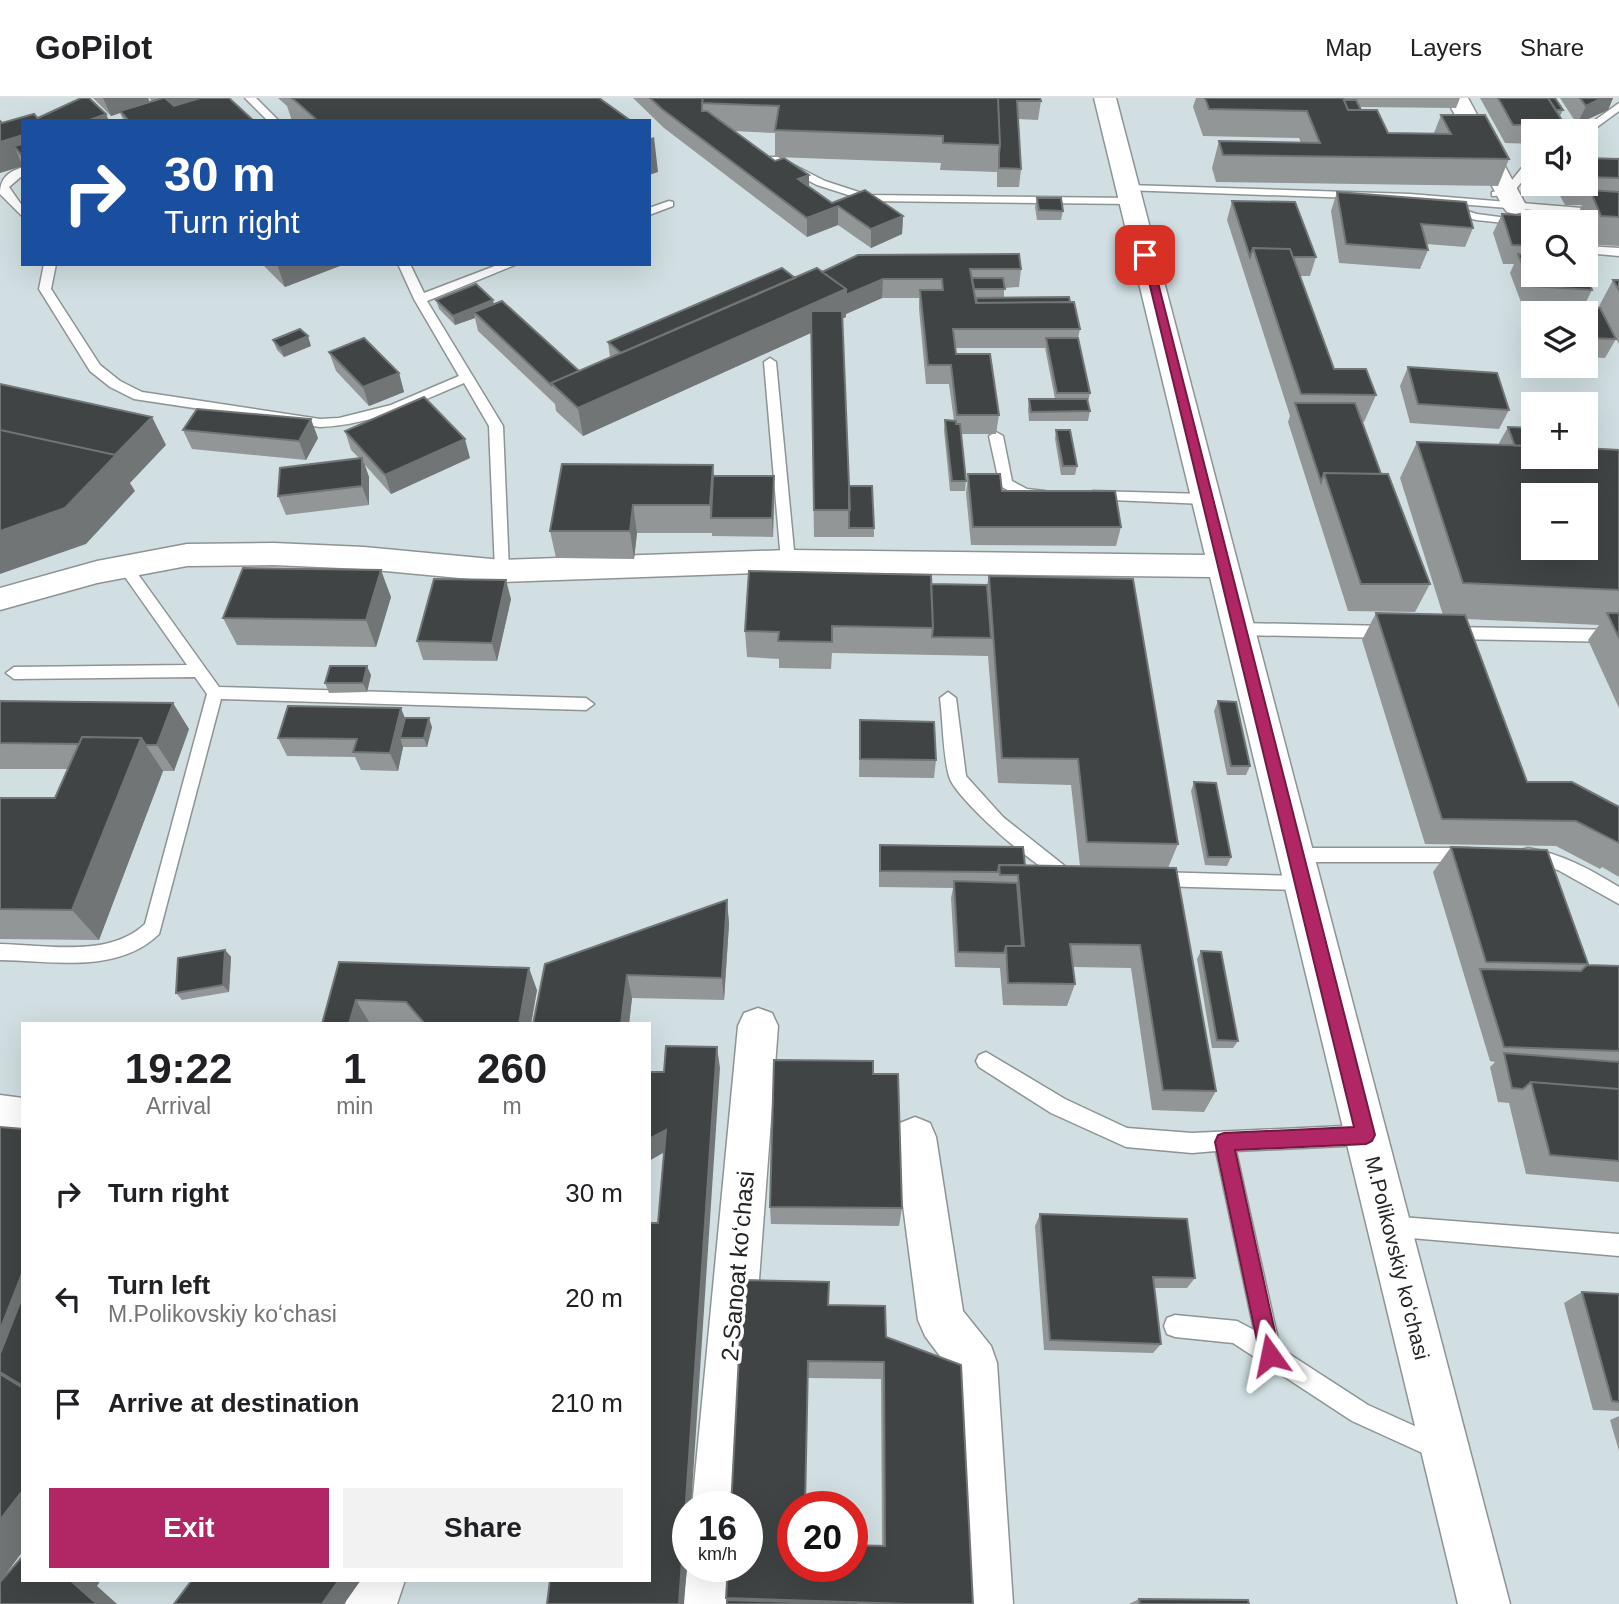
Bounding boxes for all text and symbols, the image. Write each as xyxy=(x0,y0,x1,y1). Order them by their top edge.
text: GoPilot xyxy=(35,29,152,66)
text: Map xyxy=(1325,34,1372,61)
text: Layers xyxy=(1410,34,1482,61)
text: Share xyxy=(1520,34,1584,61)
map controls xyxy=(1521,119,1598,560)
button: sound xyxy=(1521,119,1598,196)
icon: right xyxy=(49,147,140,238)
text: 30 m xyxy=(164,147,276,201)
text: Turn right xyxy=(164,204,300,240)
button: search xyxy=(1521,210,1598,287)
pin xyxy=(1115,225,1175,285)
icon: arrive xyxy=(1126,236,1164,274)
button: layers xyxy=(1521,301,1598,378)
button: + xyxy=(1521,392,1598,469)
button: − xyxy=(1521,483,1598,560)
text: 19:22 xyxy=(125,1045,232,1092)
text: 1 xyxy=(343,1045,366,1092)
text: 260 xyxy=(477,1045,547,1092)
text: Arrival xyxy=(146,1093,211,1119)
text: min xyxy=(336,1093,373,1119)
text: m xyxy=(503,1093,522,1119)
street label: M.Polikovskiy koʻchasi xyxy=(1361,1154,1434,1362)
street label: 2-Sanoat koʻchasi xyxy=(716,1170,759,1362)
icon: right xyxy=(49,1175,87,1213)
text: Turn right xyxy=(108,1178,229,1208)
text: 30 m xyxy=(565,1178,623,1208)
text: Turn left xyxy=(108,1270,210,1300)
icon: left xyxy=(49,1280,87,1318)
text: 20 m xyxy=(565,1283,623,1313)
text: M.Polikovskiy koʻchasi xyxy=(108,1301,337,1327)
position arrow xyxy=(1233,1318,1307,1392)
icon: arrive xyxy=(49,1385,87,1423)
text: Arrive at destination xyxy=(108,1388,359,1418)
text: 210 m xyxy=(551,1388,623,1418)
button: Exit xyxy=(49,1488,329,1568)
button: Share xyxy=(343,1488,623,1568)
speed limit sign: 20 xyxy=(777,1491,868,1582)
text: 16 xyxy=(698,1508,737,1547)
text: km/h xyxy=(698,1544,737,1564)

